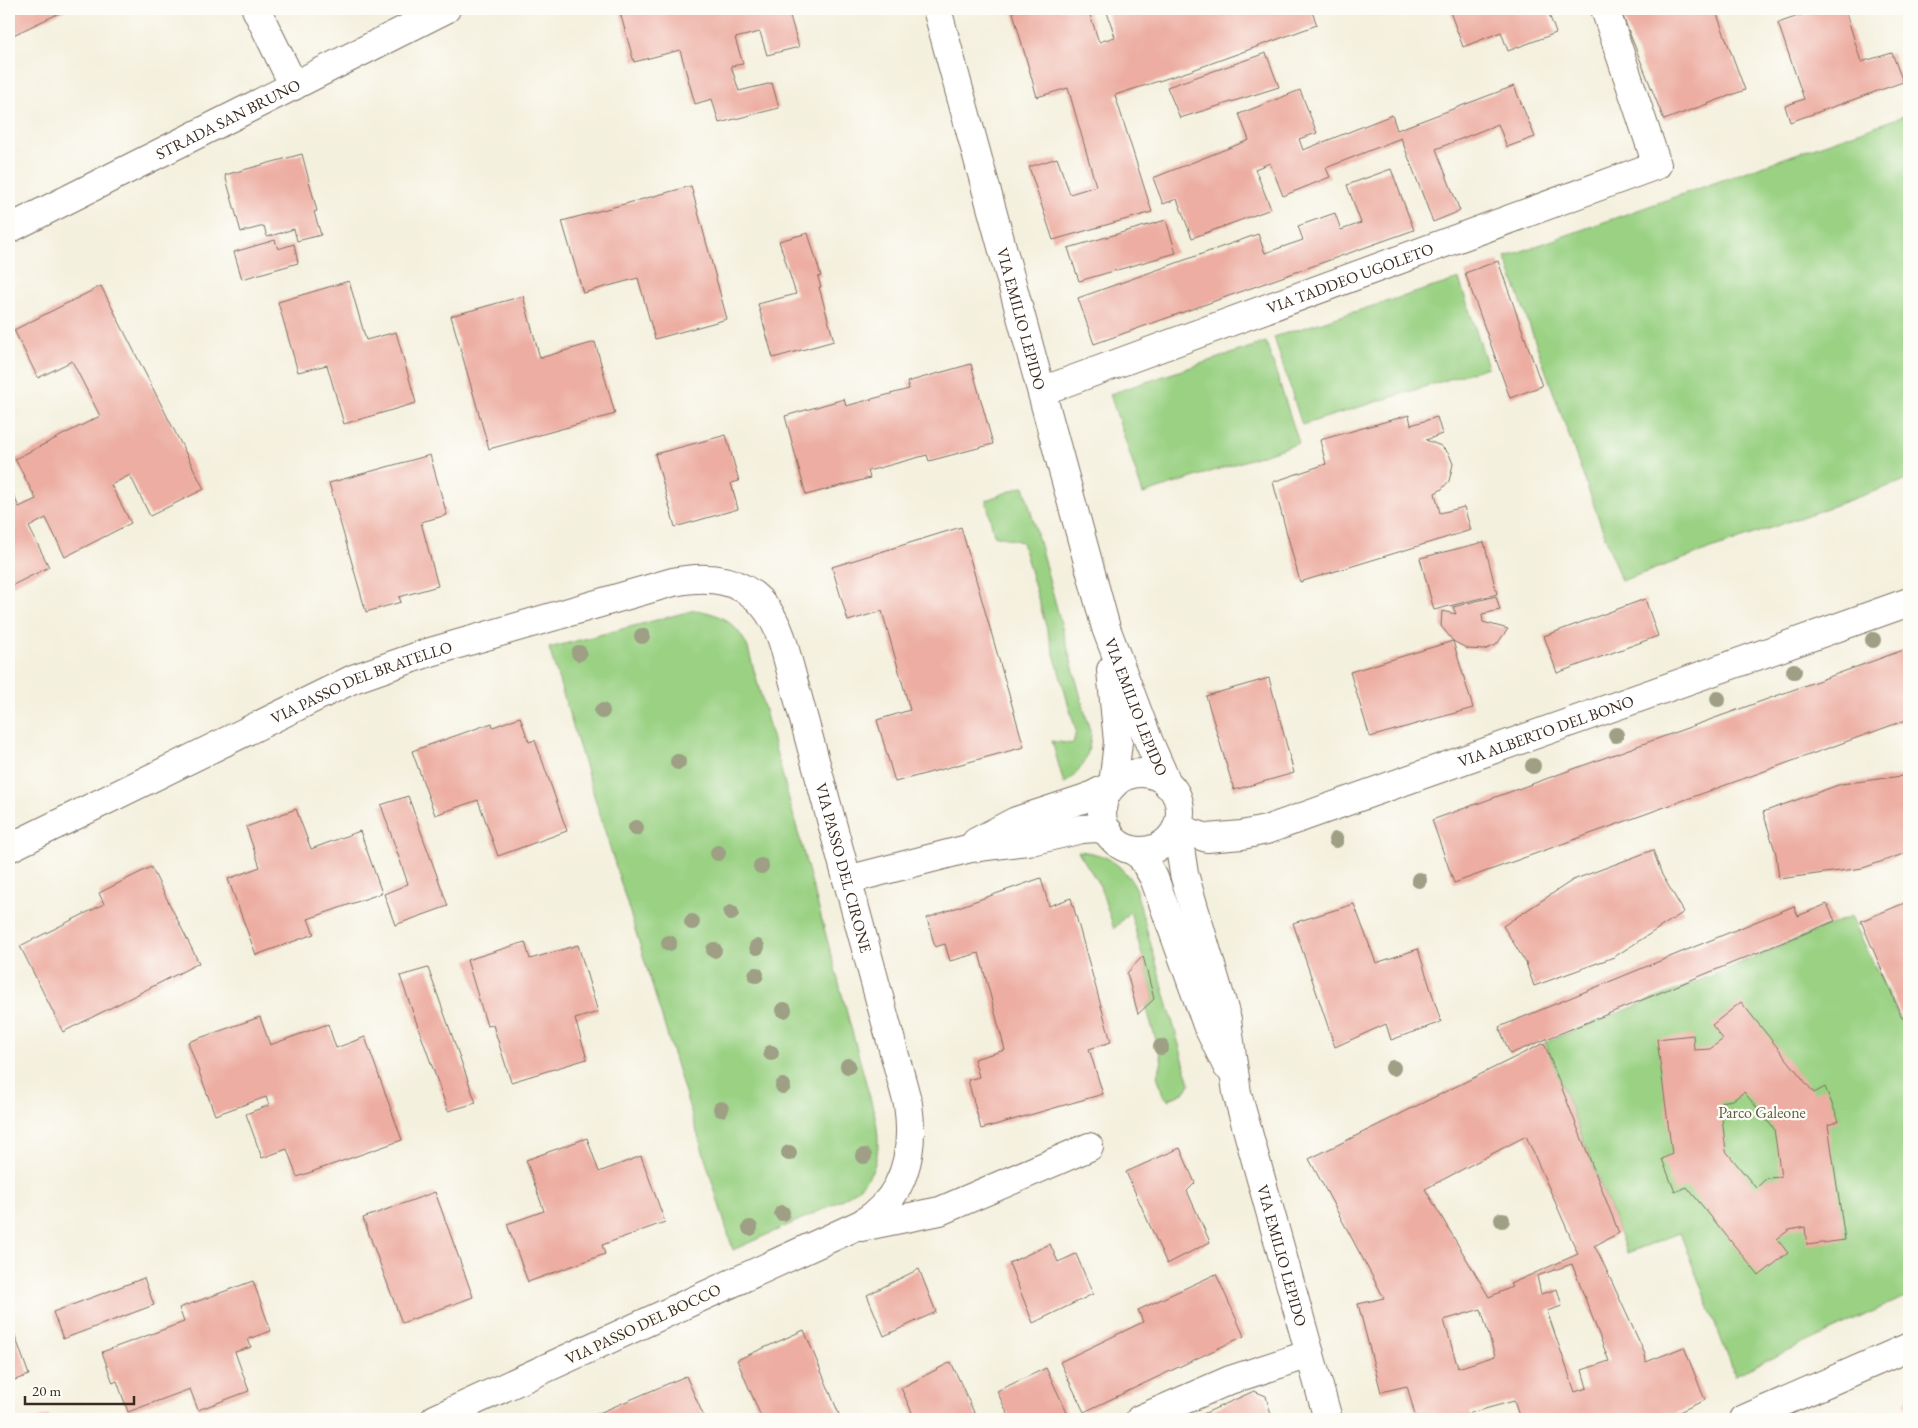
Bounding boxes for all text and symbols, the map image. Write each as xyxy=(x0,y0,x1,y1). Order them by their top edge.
street label: STRADA SAN BRUNO xyxy=(152,74,304,164)
street label: VIA TADDEO UGOLETO xyxy=(1264,238,1436,318)
street label: VIA EMILIO LEPIDO xyxy=(992,245,1051,392)
street label: VIA EMILIO LEPIDO xyxy=(1100,635,1173,779)
street label: VIA PASSO DEL BRATELLO xyxy=(267,636,455,728)
street label: VIA ALBERTO DEL BONO xyxy=(1455,690,1636,772)
street label: VIA PASSO DEL CIRONE xyxy=(811,780,877,955)
park label: Parco Galeone xyxy=(1718,1102,1806,1123)
street label: VIA EMILIO LEPIDO xyxy=(1253,1182,1312,1329)
street label: VIA PASSO DEL BOCCO xyxy=(562,1279,724,1369)
scale bar xyxy=(25,1373,134,1405)
text: 20 m xyxy=(32,1381,61,1400)

